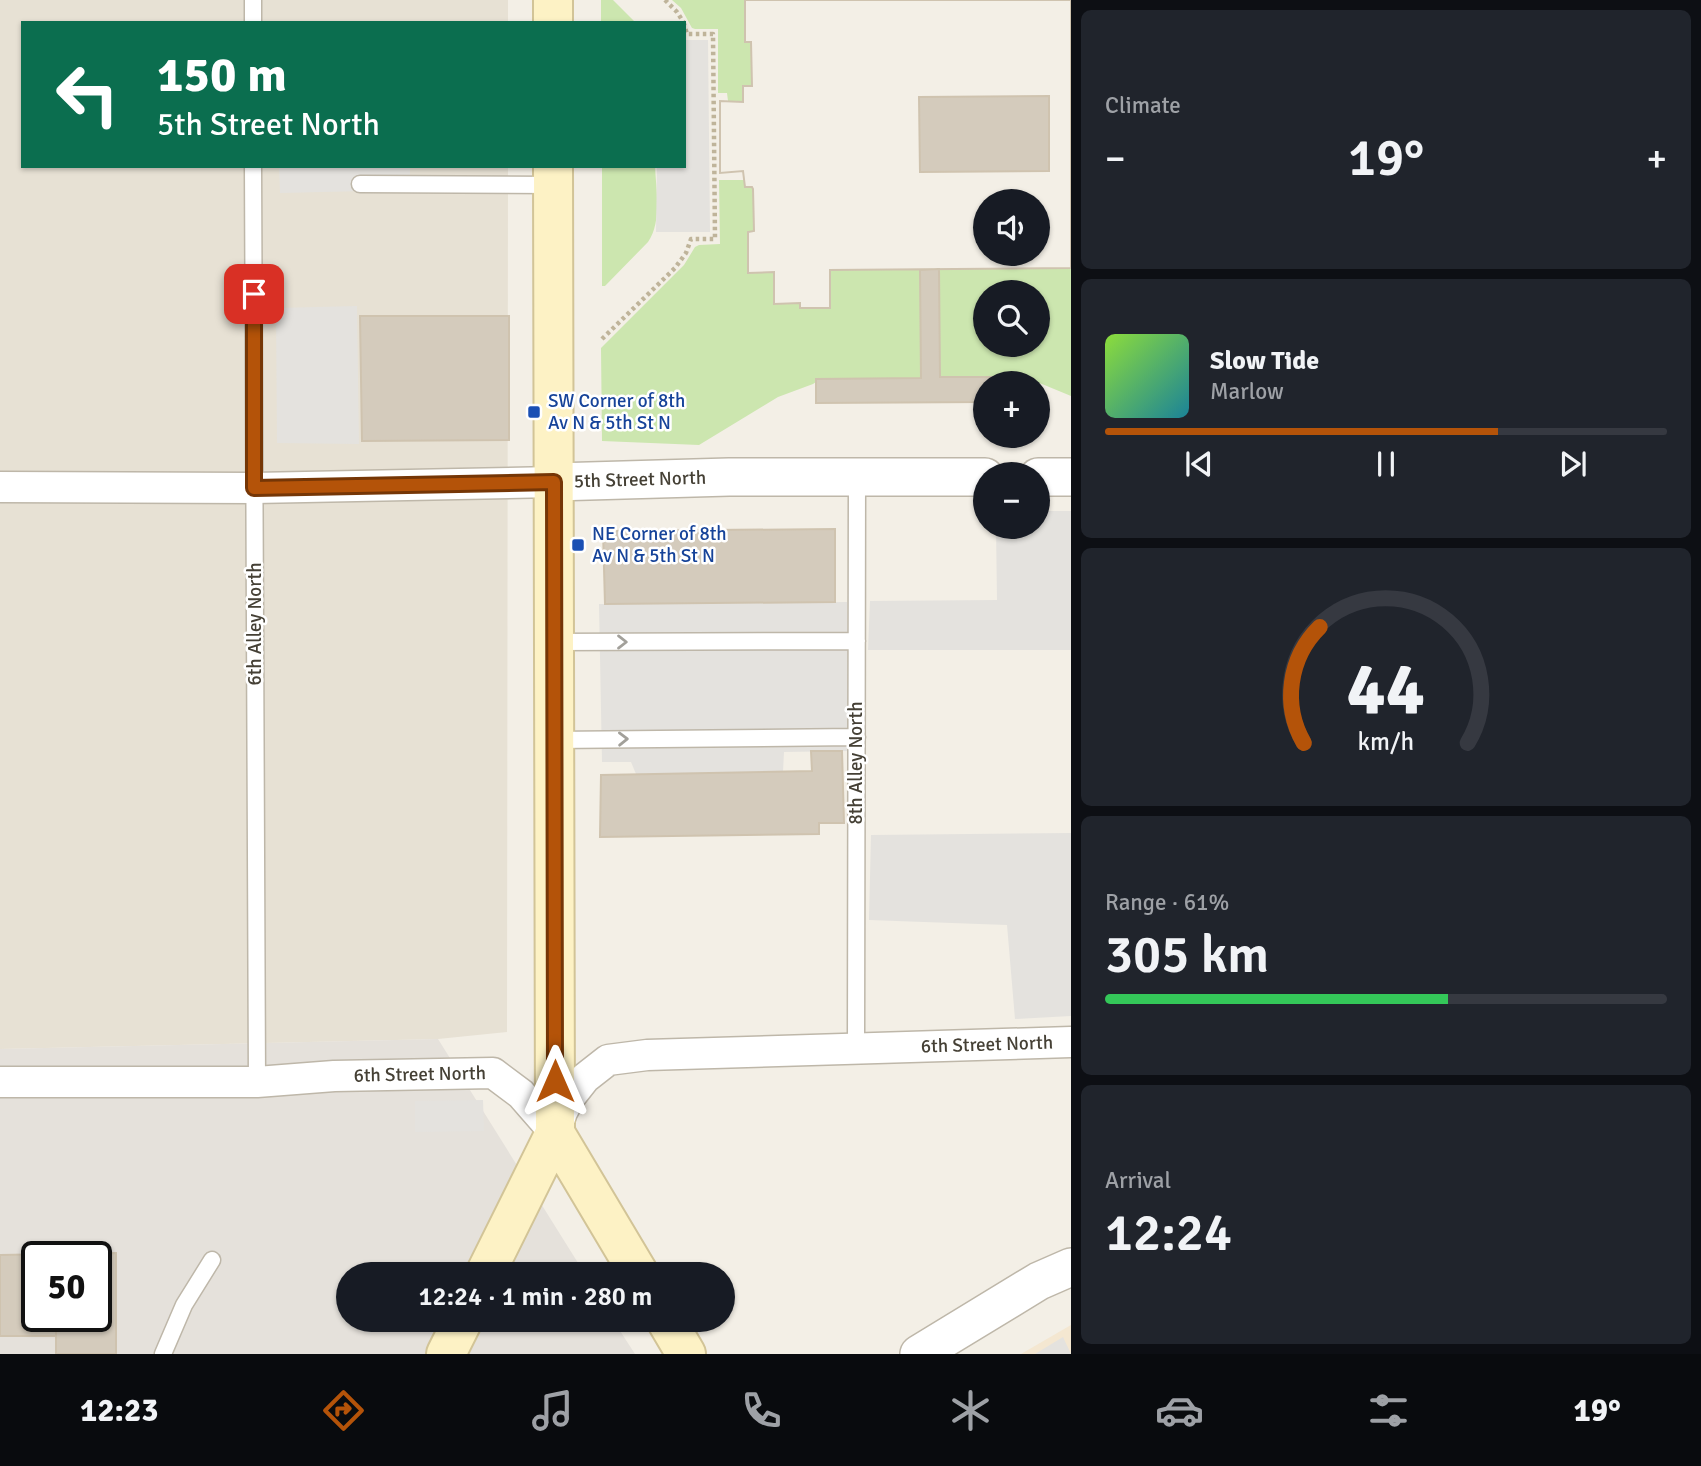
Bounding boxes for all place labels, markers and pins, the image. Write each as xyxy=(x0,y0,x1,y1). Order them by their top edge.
pin xyxy=(224,264,284,324)
place label: SW Corner of 8th Av N & 5th St N xyxy=(548,389,685,435)
marker: SW Corner of 8th Av N & 5th St N xyxy=(526,404,542,420)
place label: NE Corner of 8th Av N & 5th St N xyxy=(592,522,727,568)
marker: NE Corner of 8th Av N & 5th St N xyxy=(570,537,586,553)

